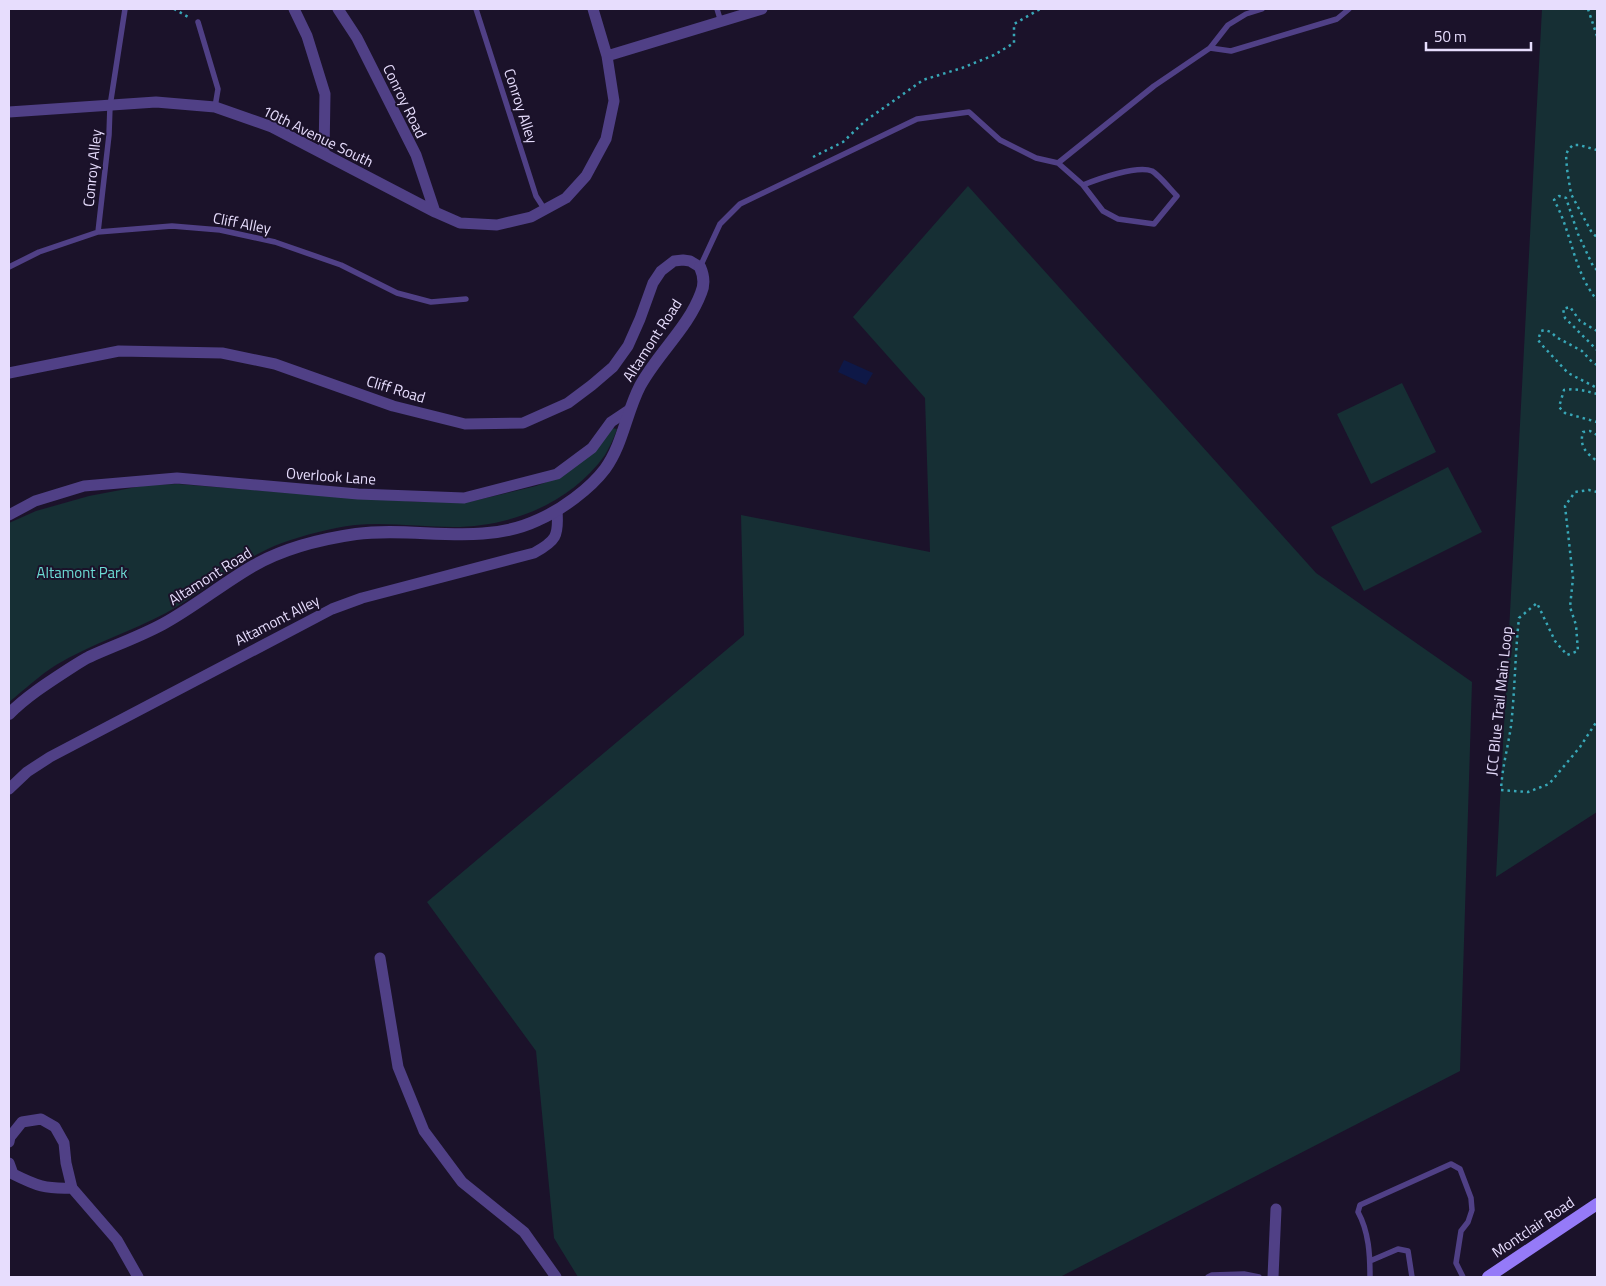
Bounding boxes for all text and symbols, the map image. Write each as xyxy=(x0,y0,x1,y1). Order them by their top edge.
scale bar xyxy=(1426,20,1531,52)
text: 50 m xyxy=(1434,25,1467,48)
street label: Conroy Road xyxy=(377,60,433,142)
street label: Conroy Alley xyxy=(498,65,544,147)
street label: 10th Avenue South xyxy=(259,99,377,173)
street label: Conroy Alley xyxy=(76,128,108,208)
street label: Cliff Alley xyxy=(211,206,273,240)
street label: Altamont Road xyxy=(617,294,687,386)
street label: Cliff Road xyxy=(364,369,428,409)
street label: Overlook Lane xyxy=(285,461,377,491)
street label: Altamont Road xyxy=(164,541,256,611)
park label: Altamont Park xyxy=(37,561,127,584)
street label: Altamont Alley xyxy=(230,589,324,651)
street label: JCC Blue Trail Main Loop xyxy=(1480,625,1518,777)
street label: Montclair Road xyxy=(1487,1191,1579,1263)

